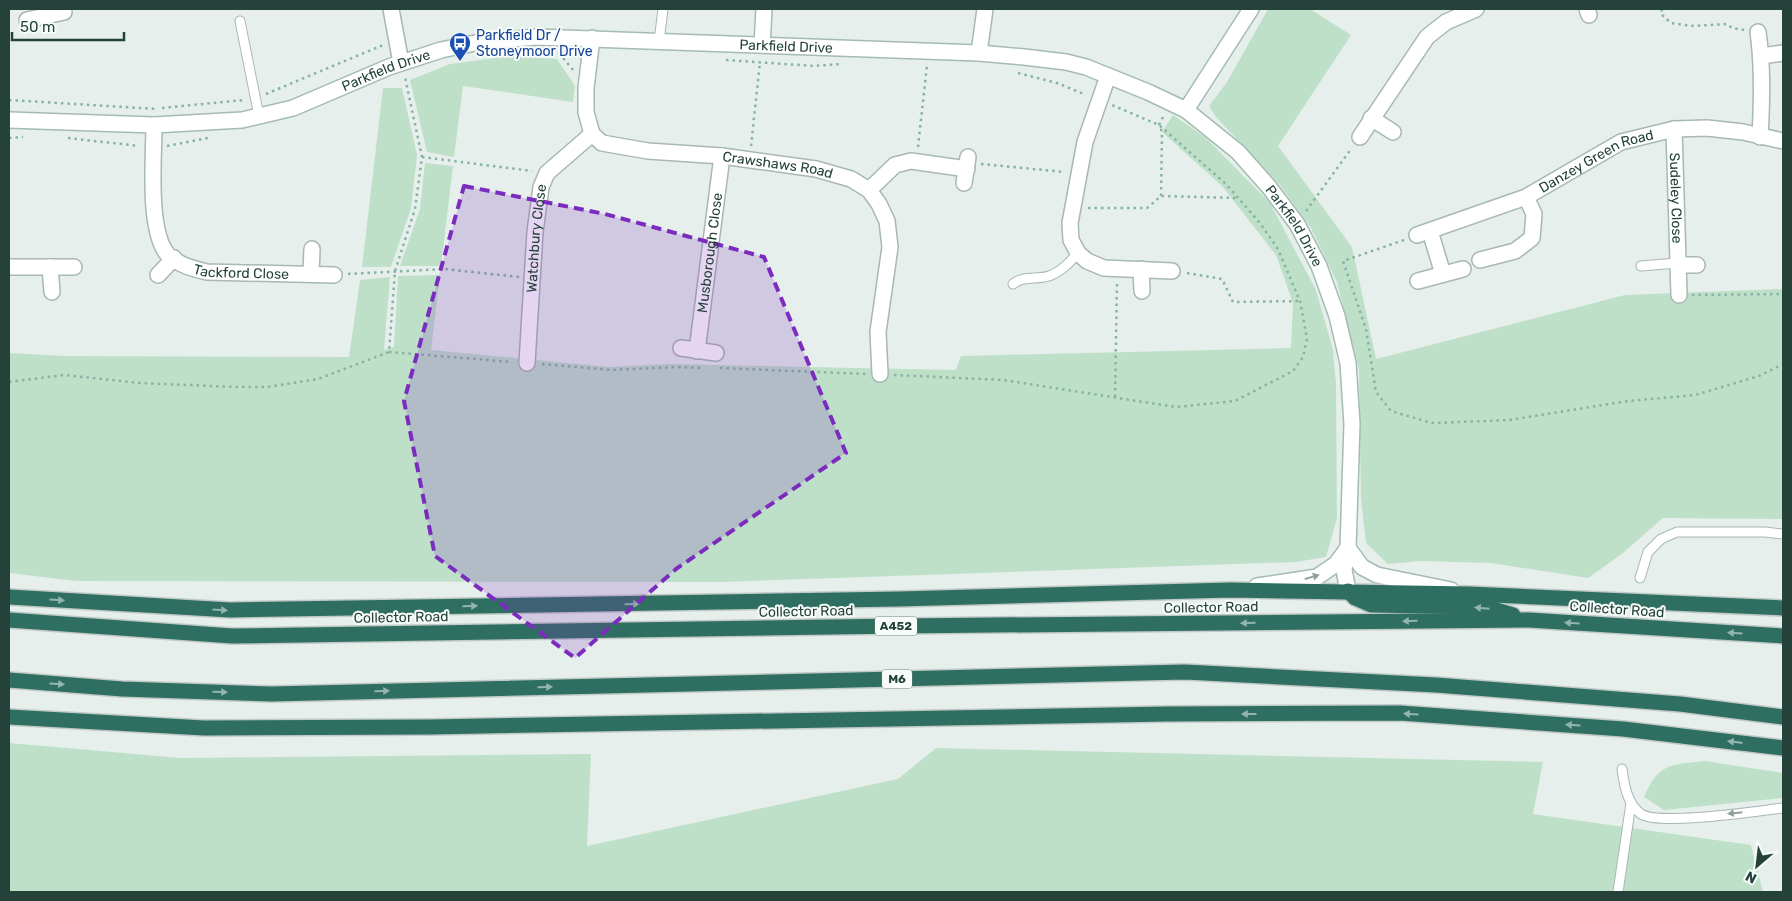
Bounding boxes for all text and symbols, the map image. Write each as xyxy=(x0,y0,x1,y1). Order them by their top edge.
scale bar xyxy=(12,10,125,42)
text: 50 m xyxy=(20,18,55,36)
place label: Parkfield Dr / Stoneymoor Drive xyxy=(476,27,593,60)
bus stop icon: Parkfield Dr / Stoneymoor Drive xyxy=(448,31,472,62)
street label: Parkfield Drive xyxy=(739,36,833,57)
street label: Parkfield Drive xyxy=(339,46,433,95)
street label: Danzey Green Road xyxy=(1536,126,1655,197)
street label: Crawshaws Road xyxy=(722,148,835,182)
street label: Sudeley Close xyxy=(1666,152,1685,244)
street label: Parkfield Drive xyxy=(1262,182,1326,270)
street label: Watchbury Close xyxy=(523,183,550,293)
street label: Musborough Close xyxy=(694,192,726,314)
street label: Tackford Close xyxy=(191,261,289,283)
one-way arrow xyxy=(1305,573,1320,581)
one-way arrow xyxy=(50,596,66,604)
street label: Collector Road xyxy=(1163,598,1259,617)
street label: Collector Road xyxy=(1569,598,1665,621)
one-way arrow xyxy=(624,599,640,607)
one-way arrow xyxy=(462,602,478,610)
street label: Collector Road xyxy=(758,602,854,621)
one-way arrow xyxy=(1473,604,1489,612)
one-way arrow xyxy=(212,606,228,614)
street label: Collector Road xyxy=(353,608,449,627)
road number: A452 xyxy=(875,616,917,636)
one-way arrow xyxy=(1402,617,1418,625)
one-way arrow xyxy=(1564,618,1580,626)
one-way arrow xyxy=(1239,619,1255,627)
one-way arrow xyxy=(1726,629,1742,637)
road number: M6 xyxy=(882,670,912,689)
one-way arrow xyxy=(50,680,66,688)
one-way arrow xyxy=(537,683,553,691)
one-way arrow xyxy=(374,687,390,695)
one-way arrow xyxy=(212,688,228,696)
one-way arrow xyxy=(1240,710,1256,718)
one-way arrow xyxy=(1403,710,1419,718)
one-way arrow xyxy=(1565,721,1581,729)
one-way arrow xyxy=(1727,738,1743,746)
one-way arrow xyxy=(1727,809,1743,817)
north arrow xyxy=(1732,841,1782,891)
text: N xyxy=(1743,867,1760,887)

